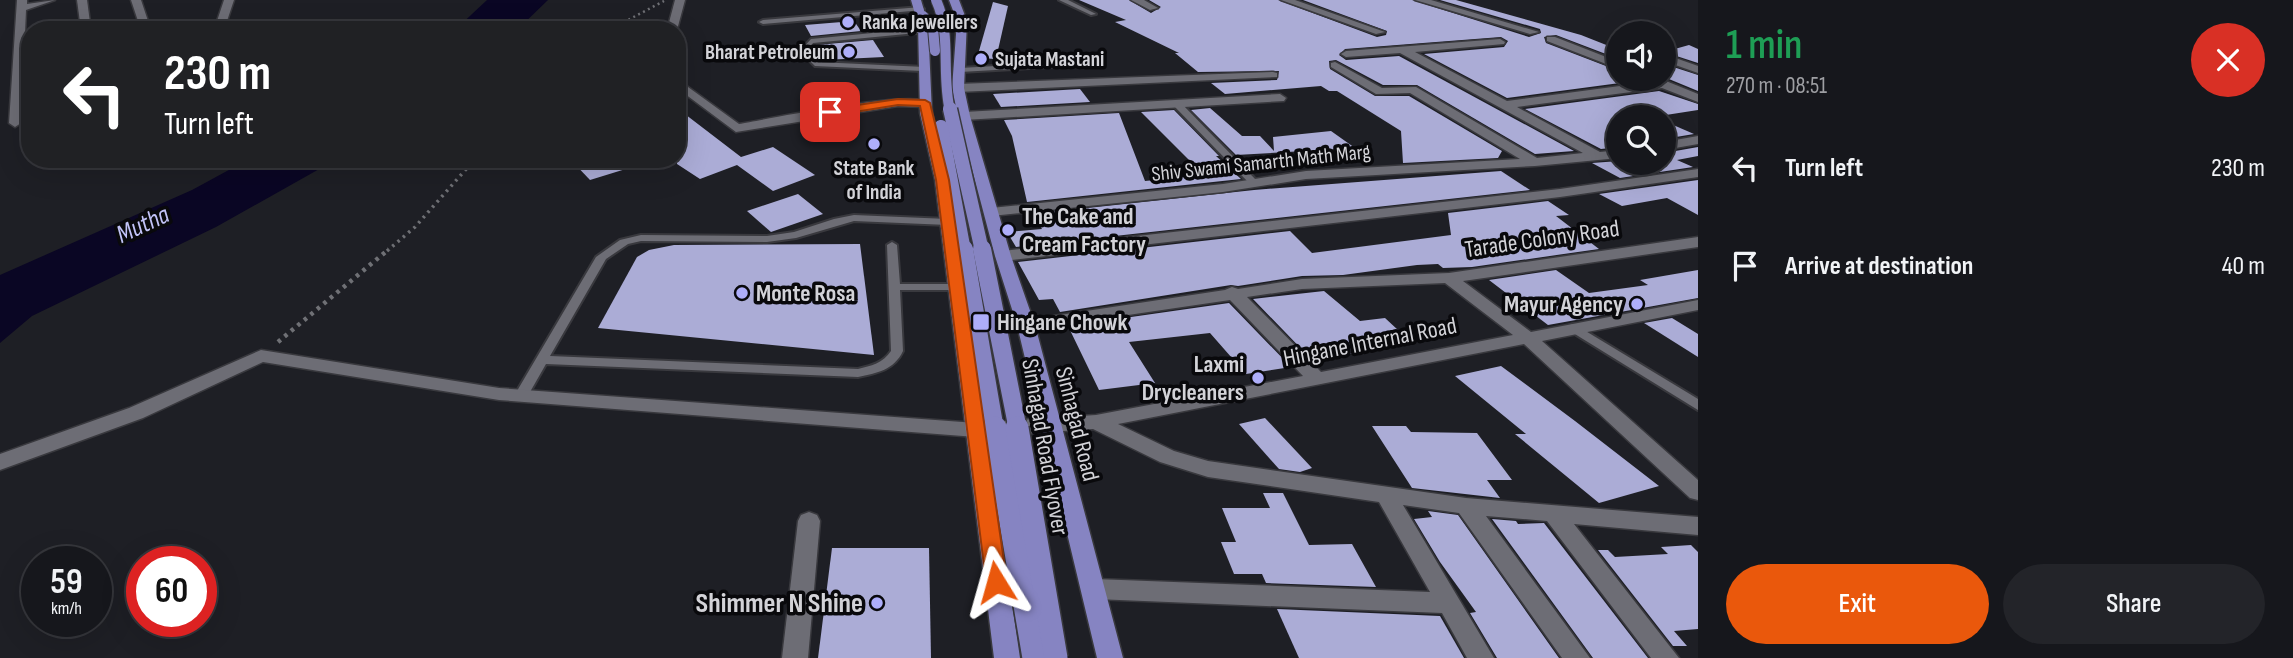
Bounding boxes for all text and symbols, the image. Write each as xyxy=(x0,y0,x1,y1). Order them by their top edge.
place label: Ranka Jewellers xyxy=(862,10,978,35)
marker: Ranka Jewellers xyxy=(840,14,856,30)
text: 1 min xyxy=(1726,20,1802,71)
map controls xyxy=(1606,21,1676,175)
button: sound xyxy=(1606,21,1676,91)
button: close xyxy=(2191,23,2265,97)
place label: Bharat Petroleum xyxy=(705,40,835,65)
marker: Bharat Petroleum xyxy=(841,44,857,60)
text: 230 m xyxy=(164,45,271,104)
place label: Sujata Mastani xyxy=(995,47,1104,72)
icon: left xyxy=(49,49,140,140)
marker: Sujata Mastani xyxy=(973,51,989,67)
text: 270 m · 08:51 xyxy=(1726,72,1827,100)
pin xyxy=(800,82,860,142)
icon: arrive xyxy=(811,93,849,131)
text: Turn left xyxy=(164,105,254,144)
button: search xyxy=(1606,105,1676,175)
marker: State Bank of India xyxy=(866,136,882,152)
street label: Shiv Swami Samarth Math Marg xyxy=(1150,139,1372,187)
icon: left xyxy=(1726,149,1764,187)
text: Turn left xyxy=(1785,153,1863,184)
text: 230 m xyxy=(2211,153,2265,184)
place label: State Bank of India xyxy=(834,156,915,205)
water label: Mutha xyxy=(112,199,175,251)
place label: The Cake and Cream Factory xyxy=(1022,202,1146,259)
street label: Tarade Colony Road xyxy=(1463,214,1621,264)
marker: The Cake and Cream Factory xyxy=(1000,222,1016,238)
icon: arrive xyxy=(1726,247,1764,285)
text: Arrive at destination xyxy=(1785,251,1973,282)
text: 40 m xyxy=(2222,251,2265,282)
place label: Monte Rosa xyxy=(756,279,855,308)
marker: Monte Rosa xyxy=(734,285,750,301)
place label: Mayur Agency xyxy=(1504,290,1623,319)
marker: Mayur Agency xyxy=(1629,296,1645,312)
place label: Hingane Chowk xyxy=(997,308,1128,337)
street label: Hingane Internal Road xyxy=(1281,311,1459,373)
marker: Hingane Chowk xyxy=(971,312,991,332)
place label: Laxmi Drycleaners xyxy=(1142,350,1244,407)
street label: Sinhagad Road Flyover xyxy=(1015,356,1075,538)
street label: Sinhagad Road xyxy=(1049,364,1105,484)
marker: Laxmi Drycleaners xyxy=(1250,370,1266,386)
position arrow xyxy=(959,545,1033,619)
speed limit sign: 60 xyxy=(126,546,217,637)
text: 59 xyxy=(51,561,82,604)
button: Exit xyxy=(1726,564,1989,644)
button: Share xyxy=(2003,564,2265,644)
place label: Shimmer N Shine xyxy=(696,587,863,620)
marker: Shimmer N Shine xyxy=(869,595,885,611)
text: km/h xyxy=(51,598,82,619)

